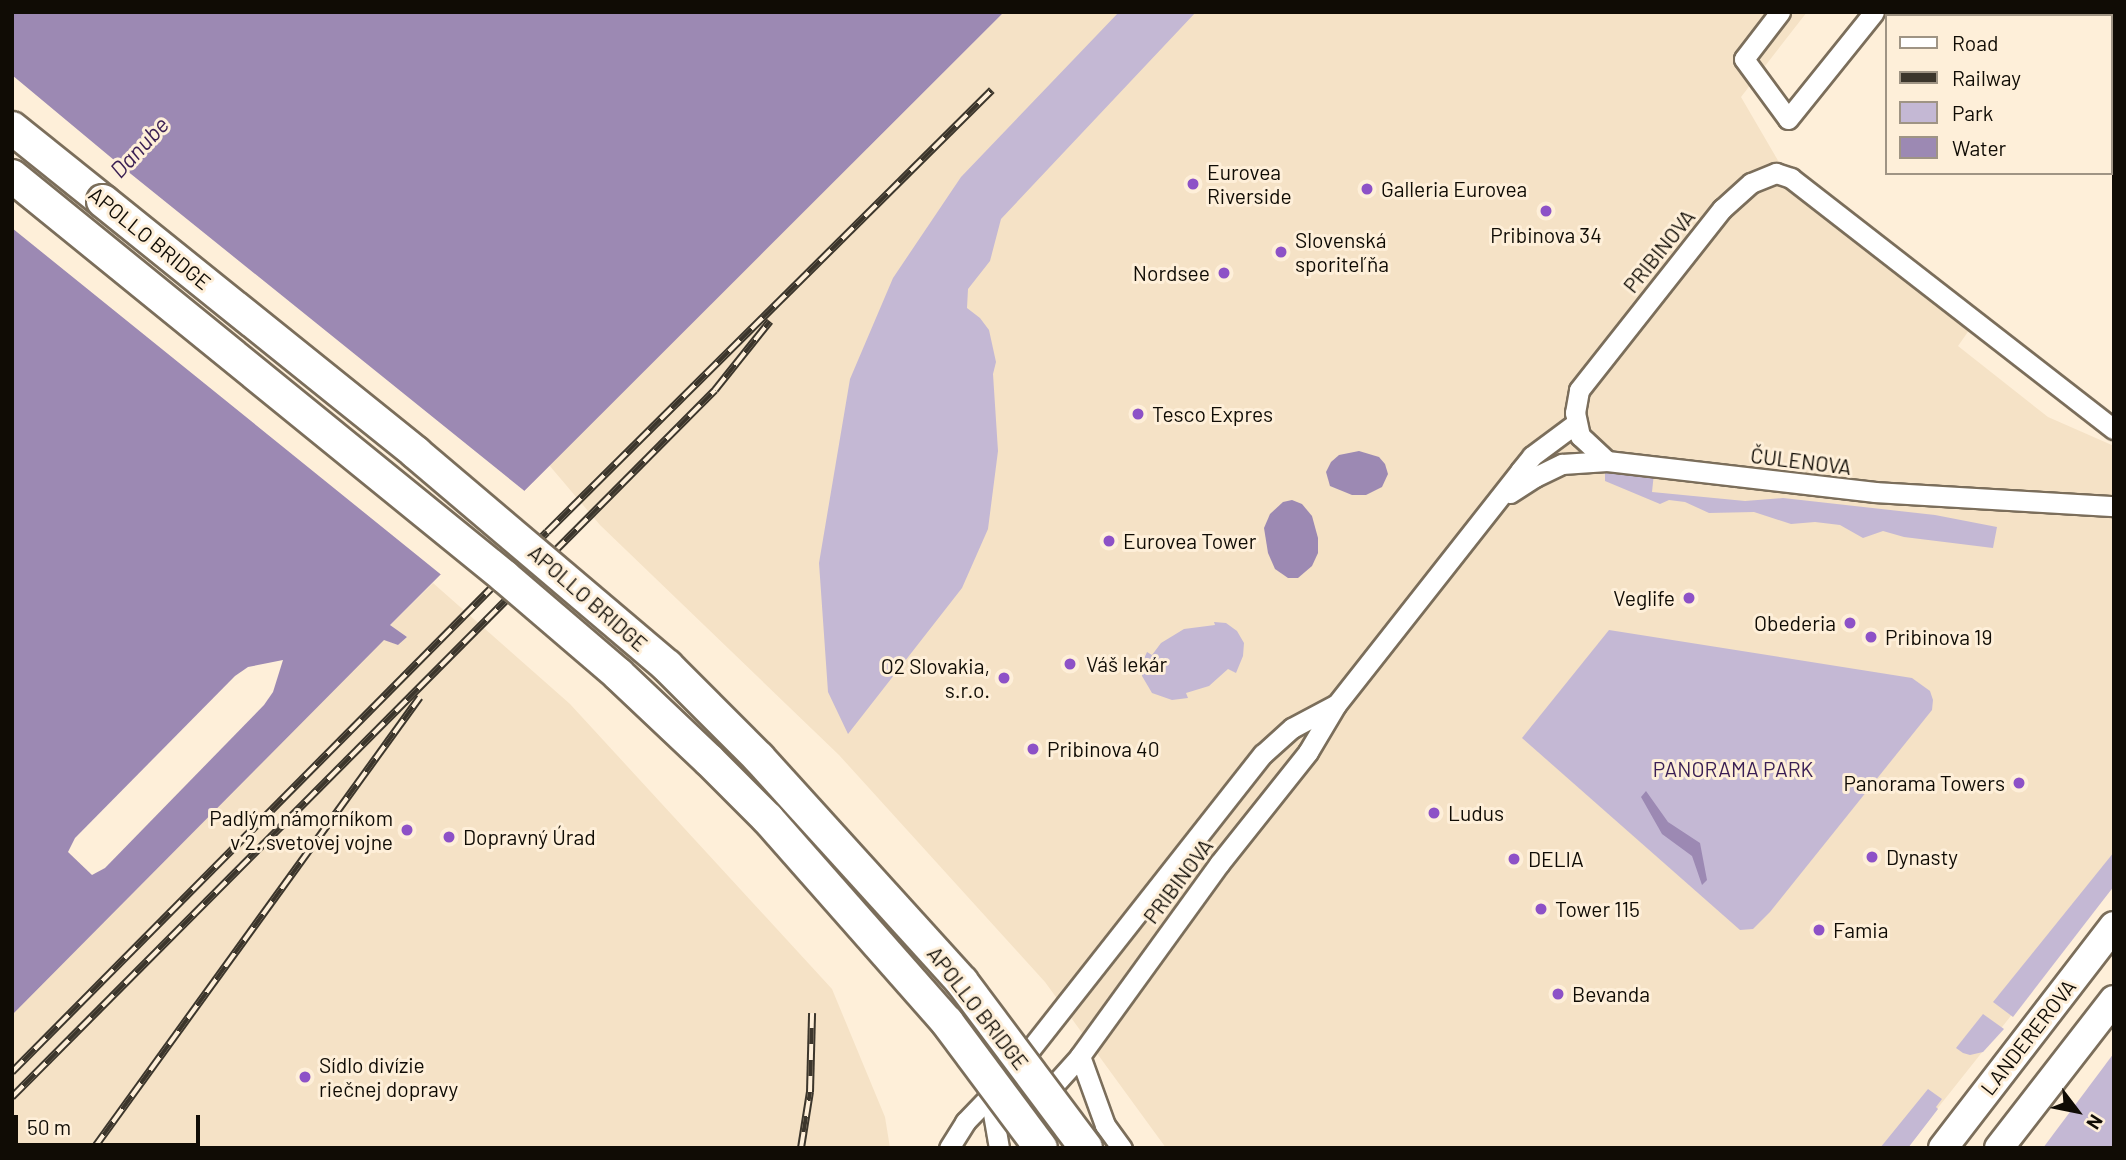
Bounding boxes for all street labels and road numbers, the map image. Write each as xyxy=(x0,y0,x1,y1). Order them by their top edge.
street label: APOLLO BRIDGE xyxy=(84,181,216,295)
street label: PRIBINOVA xyxy=(1618,204,1700,298)
street label: ČULENOVA xyxy=(1749,442,1853,480)
street label: APOLLO BRIDGE xyxy=(523,540,653,656)
street label: PRIBINOVA xyxy=(1138,834,1218,928)
street label: APOLLO BRIDGE xyxy=(922,941,1034,1075)
street label: LANDEREROVA xyxy=(1975,974,2081,1100)

